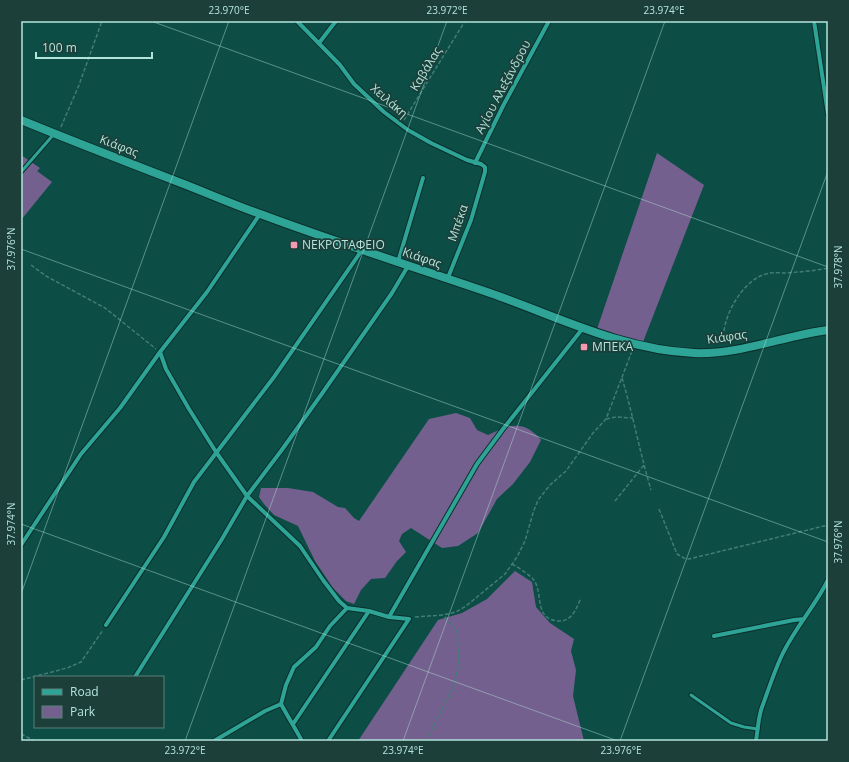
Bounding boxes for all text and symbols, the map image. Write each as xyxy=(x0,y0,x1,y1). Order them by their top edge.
text: 23.970°E xyxy=(208,3,250,17)
text: 23.972°E xyxy=(426,3,468,17)
text: 23.974°E xyxy=(643,3,685,17)
scale bar xyxy=(36,34,152,60)
street label: Αγίου Αλεξάνδρου xyxy=(471,37,534,137)
text: 100 m xyxy=(42,39,77,56)
street label: Καβάλας xyxy=(406,43,446,94)
street label: Χειλάκη xyxy=(367,80,412,122)
street label: Κιάφας xyxy=(97,130,141,161)
street label: Μπέκα xyxy=(443,201,472,244)
text: 37.976°N xyxy=(4,227,18,271)
place label: ΝΕΚΡΟΤΑΦΕΙΟ xyxy=(302,236,385,253)
marker: ΝΕΚΡΟΤΑΦΕΙΟ xyxy=(289,240,299,250)
street label: Κιάφας xyxy=(400,243,444,272)
text: 37.978°N xyxy=(831,245,845,289)
street label: Κιάφας xyxy=(706,325,748,348)
place label: ΜΠΕΚΑ xyxy=(592,338,634,355)
marker: ΜΠΕΚΑ xyxy=(579,342,589,352)
text: 37.974°N xyxy=(4,502,18,546)
text: 37.976°N xyxy=(831,520,845,564)
legend xyxy=(34,676,164,728)
text: Road xyxy=(70,683,99,700)
text: Park xyxy=(70,703,96,720)
text: 23.972°E xyxy=(164,743,206,757)
text: 23.974°E xyxy=(382,743,424,757)
text: 23.976°E xyxy=(600,743,642,757)

